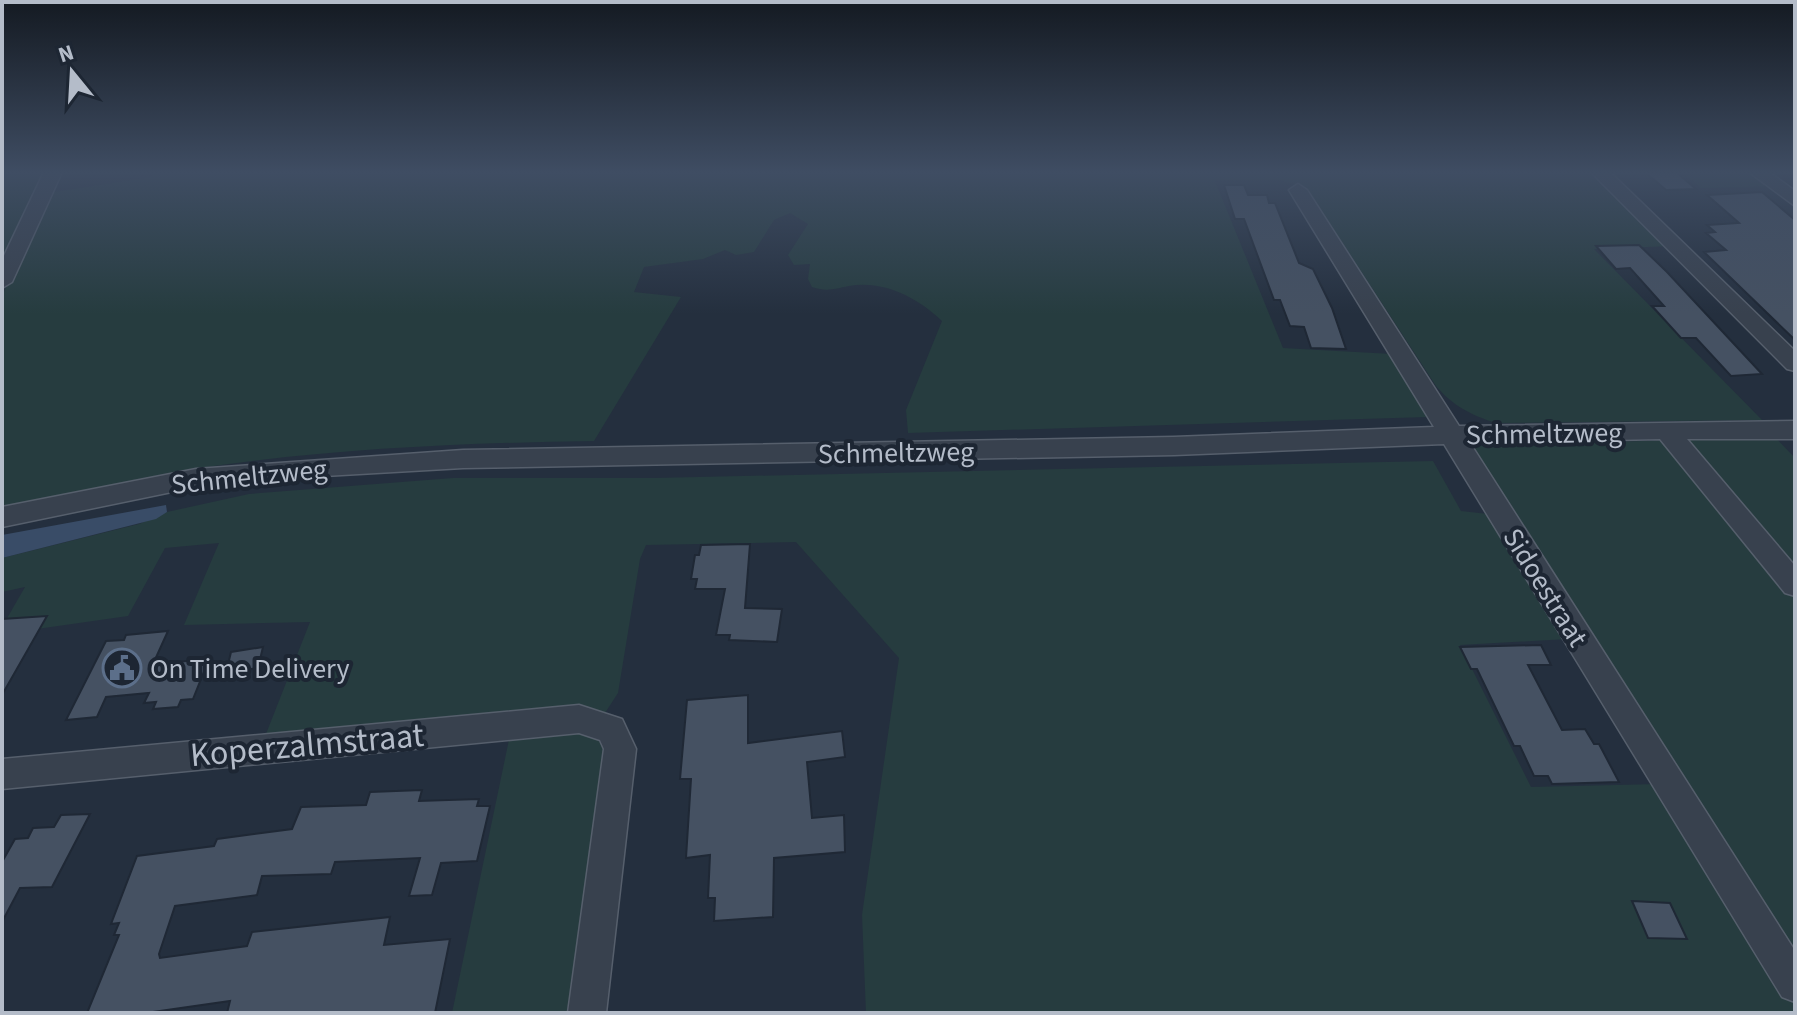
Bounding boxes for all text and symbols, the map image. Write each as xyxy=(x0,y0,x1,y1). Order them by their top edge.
north arrow xyxy=(32,32,112,112)
text: N xyxy=(54,36,78,71)
street label: Schmeltzweg xyxy=(1466,413,1623,455)
street label: Schmeltzweg xyxy=(818,432,975,474)
street label: Schmeltzweg xyxy=(169,449,329,505)
street label: Sidoestraat xyxy=(1493,520,1598,655)
public building icon: On Time Delivery xyxy=(101,647,143,689)
place label: On Time Delivery xyxy=(150,649,350,689)
street label: Koperzalmstraat xyxy=(188,711,426,780)

